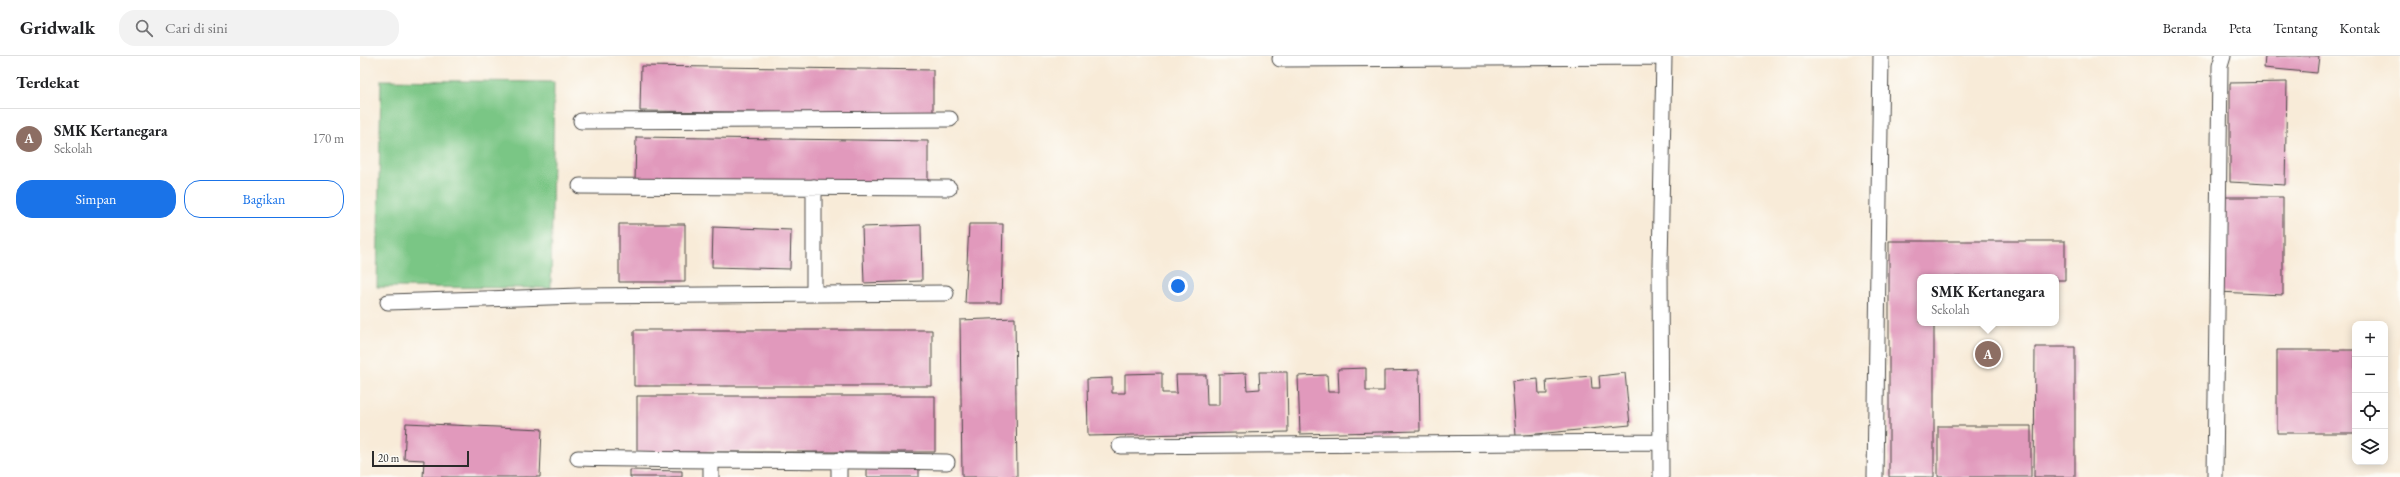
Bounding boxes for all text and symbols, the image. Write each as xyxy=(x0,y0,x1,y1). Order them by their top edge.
search box xyxy=(119,10,399,46)
text: Gridwalk xyxy=(20,15,95,40)
icon: search xyxy=(133,17,155,39)
text: Cari di sini xyxy=(165,18,228,37)
text: Beranda xyxy=(2163,19,2207,37)
text: Peta xyxy=(2229,19,2251,37)
text: Tentang xyxy=(2273,19,2318,37)
text: Kontak xyxy=(2340,19,2380,37)
text: Terdekat xyxy=(16,71,79,93)
text: SMK Kertanegara xyxy=(54,121,168,140)
text: A xyxy=(24,130,34,147)
text: 170 m xyxy=(313,130,344,147)
text: Sekolah xyxy=(54,140,92,157)
button: Simpan xyxy=(16,180,176,218)
button: Bagikan xyxy=(184,180,344,218)
popup xyxy=(1917,274,2059,326)
your location xyxy=(1168,276,1188,296)
text: SMK Kertanegara xyxy=(1931,282,2045,301)
text: Sekolah xyxy=(1931,301,1970,318)
map controls xyxy=(2352,321,2388,465)
button: + xyxy=(2352,321,2388,357)
pin: A xyxy=(1975,339,2001,369)
button: − xyxy=(2352,357,2388,393)
button: locate xyxy=(2352,393,2388,429)
button: layers xyxy=(2352,429,2388,465)
scale bar xyxy=(372,449,469,468)
text: 20 m xyxy=(378,451,399,465)

